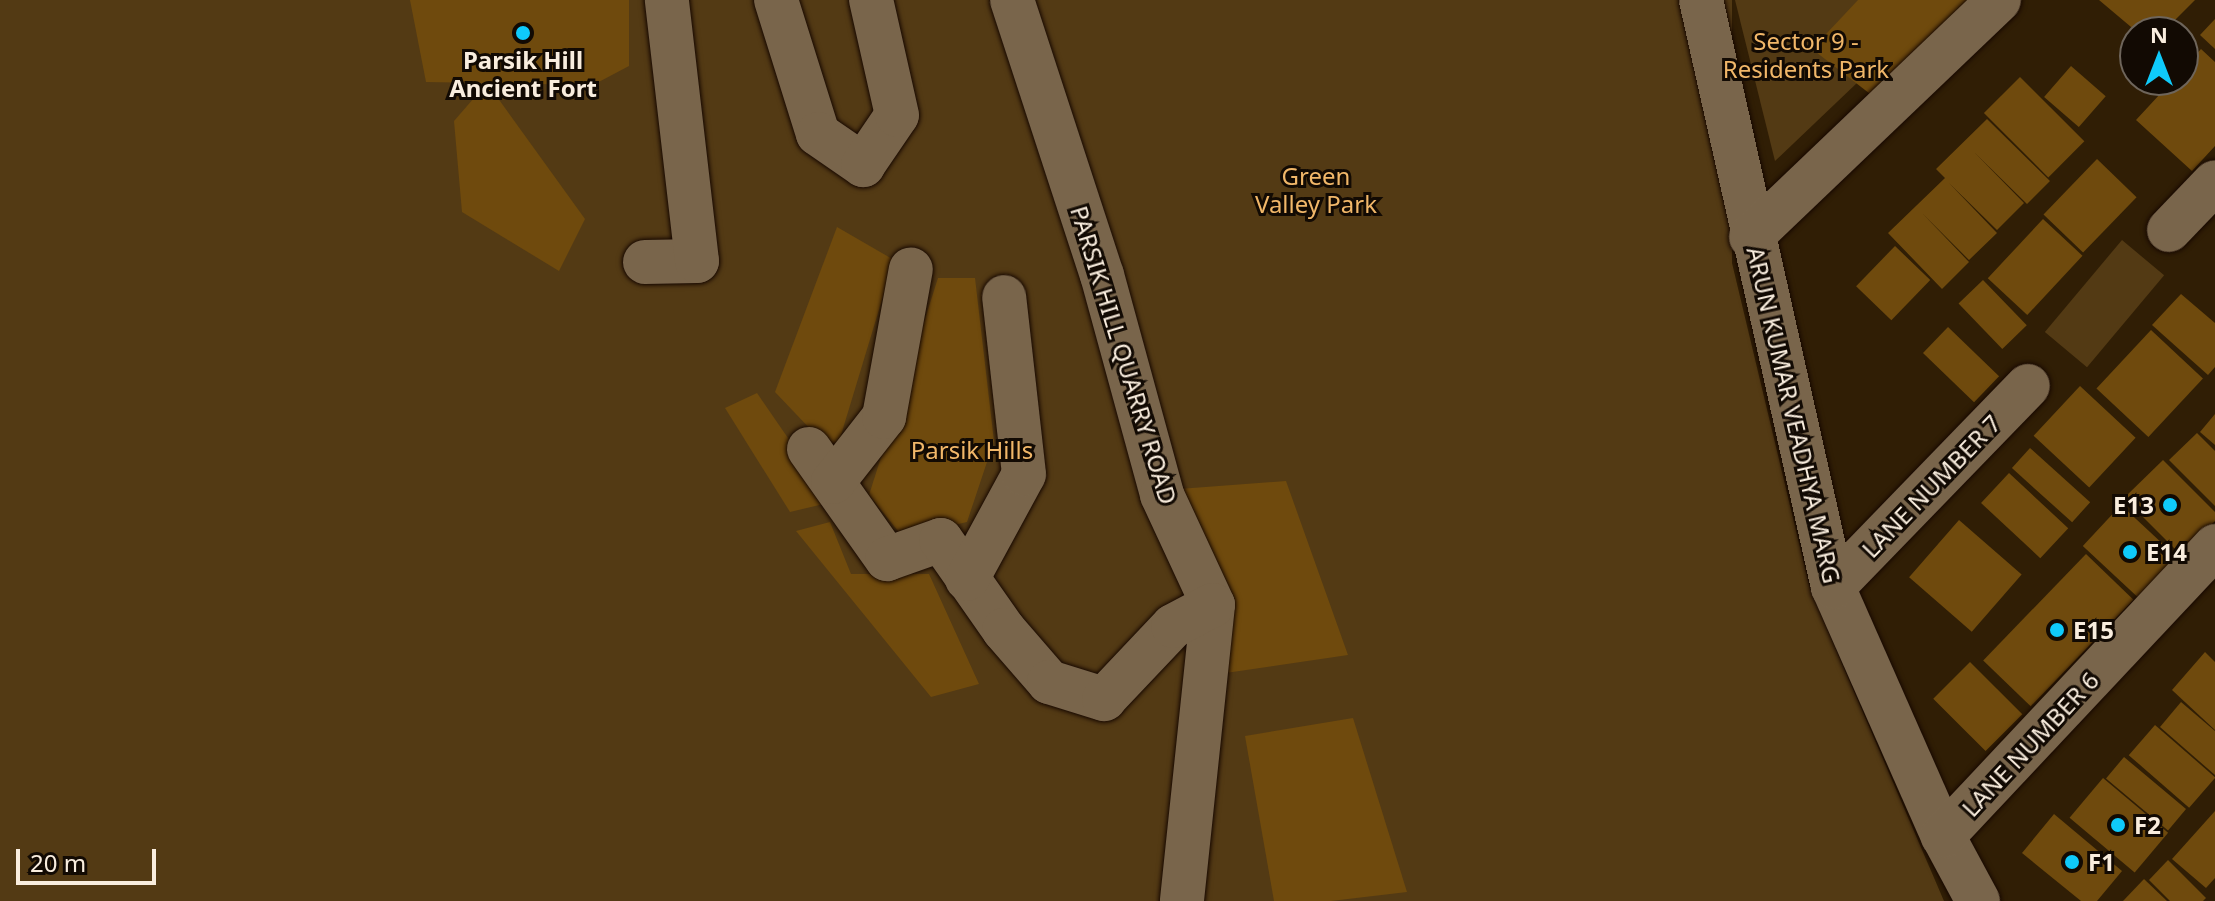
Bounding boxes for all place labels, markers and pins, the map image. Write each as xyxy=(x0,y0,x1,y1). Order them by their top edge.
marker: Parsik Hill Ancient Fort xyxy=(514,24,532,42)
place label: Parsik Hill Ancient Fort xyxy=(449,46,597,102)
place label: E13 xyxy=(2113,491,2154,519)
marker: E13 xyxy=(2161,496,2179,514)
place label: E14 xyxy=(2146,538,2187,566)
marker: E14 xyxy=(2121,543,2139,561)
place label: E15 xyxy=(2073,616,2114,644)
marker: E15 xyxy=(2048,621,2066,639)
place label: F2 xyxy=(2134,811,2161,839)
marker: F2 xyxy=(2109,816,2127,834)
place label: F1 xyxy=(2088,848,2115,876)
marker: F1 xyxy=(2063,853,2081,871)

